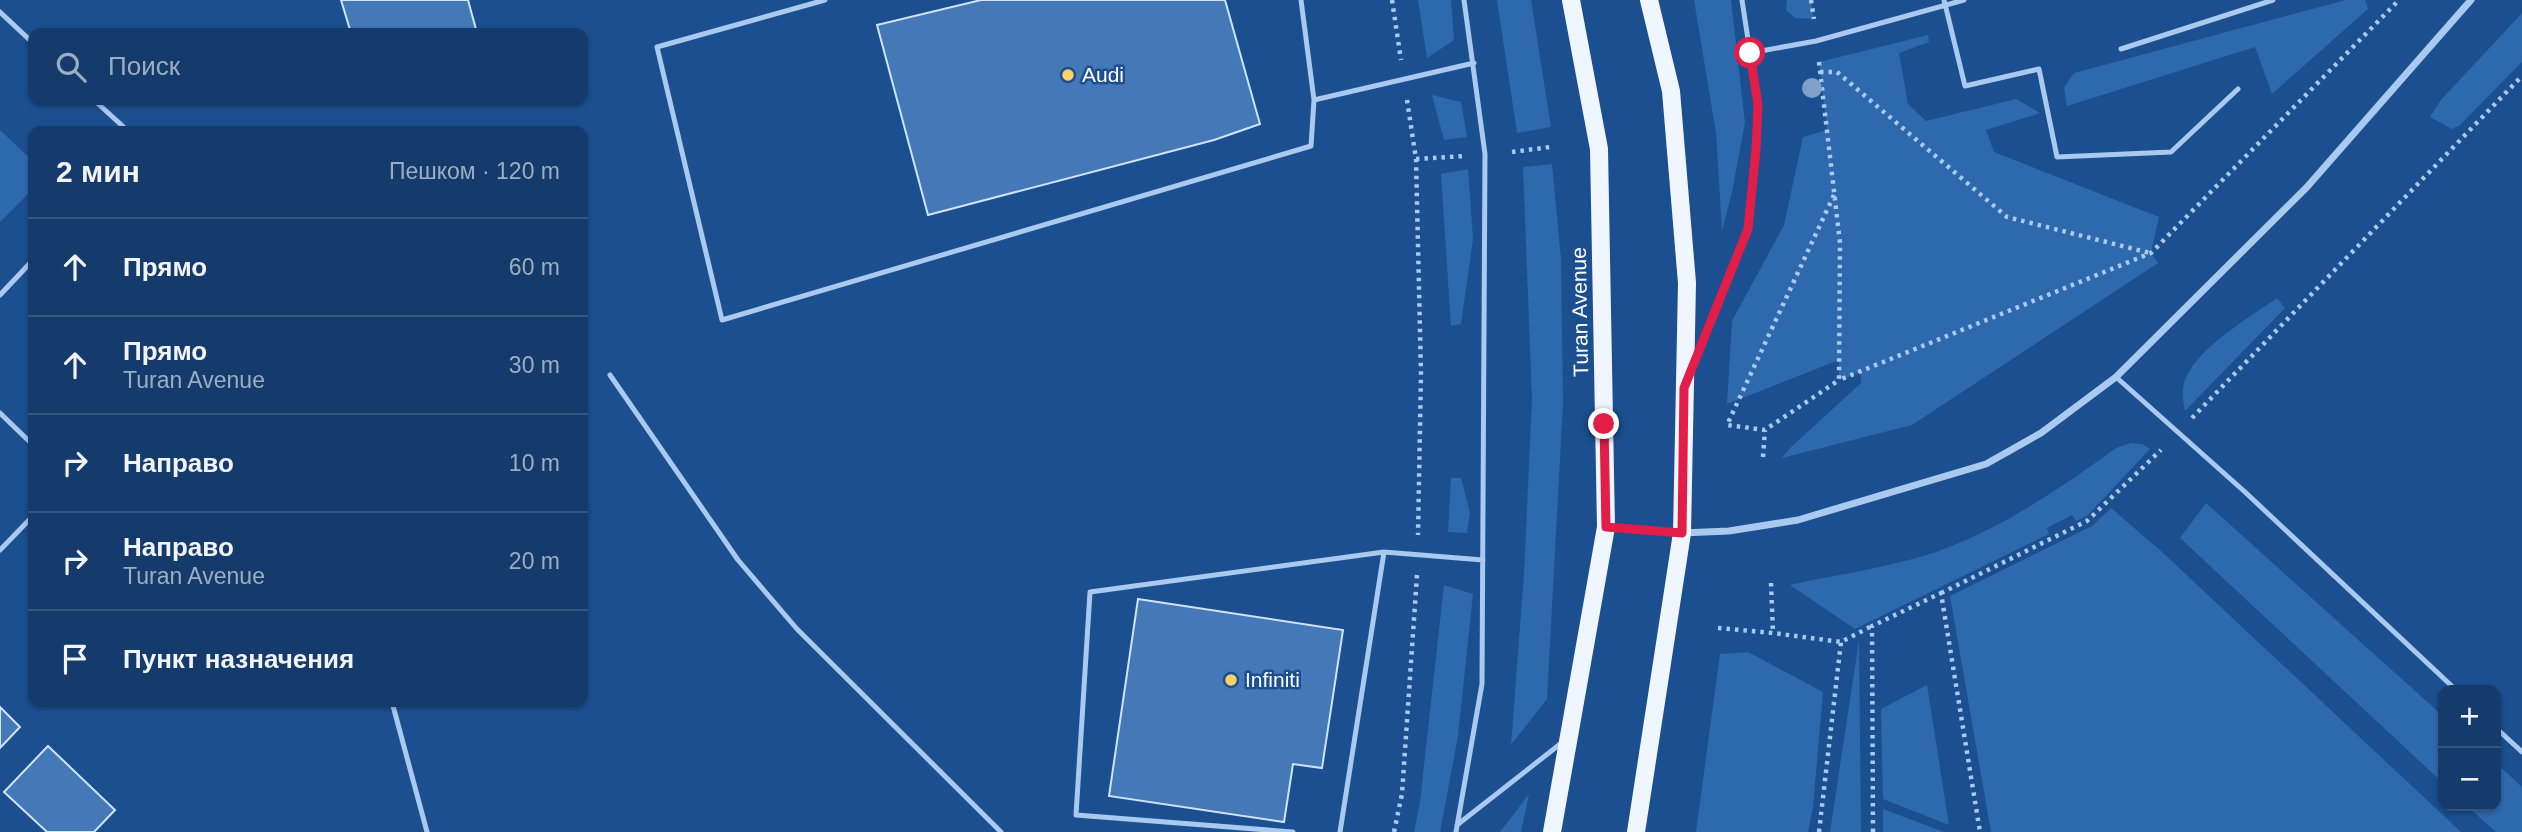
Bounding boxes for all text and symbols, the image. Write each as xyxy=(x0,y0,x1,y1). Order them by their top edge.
search box xyxy=(28,28,588,105)
route start xyxy=(1734,37,1765,68)
icon: search xyxy=(52,48,90,86)
text: Поиск xyxy=(108,51,180,81)
place label: Audi xyxy=(1082,63,1124,86)
marker: Audi xyxy=(1060,67,1076,83)
text: 2 мин xyxy=(56,155,140,188)
text: Пешком · 120 m xyxy=(389,158,560,184)
street label: Turan Avenue xyxy=(1567,247,1592,377)
icon: ahead xyxy=(56,248,94,286)
text: Прямо xyxy=(123,252,207,282)
text: 60 m xyxy=(509,254,560,280)
text: Прямо xyxy=(123,336,207,366)
icon: ahead xyxy=(56,346,94,384)
text: 30 m xyxy=(509,352,560,378)
text: Turan Avenue xyxy=(123,367,265,393)
route end xyxy=(1588,408,1619,439)
icon: right xyxy=(56,444,94,482)
text: Направо xyxy=(123,448,234,478)
text: 10 m xyxy=(509,450,560,476)
text: Направо xyxy=(123,532,234,562)
icon: right xyxy=(56,542,94,580)
text: 20 m xyxy=(509,548,560,574)
text: Turan Avenue xyxy=(123,563,265,589)
icon: arrive xyxy=(56,640,94,678)
text: Пункт назначения xyxy=(123,644,354,674)
place label: Infiniti xyxy=(1245,668,1300,691)
marker: Infiniti xyxy=(1223,672,1239,688)
map controls xyxy=(2438,685,2501,811)
button: + xyxy=(2438,685,2501,748)
button: − xyxy=(2438,748,2501,811)

